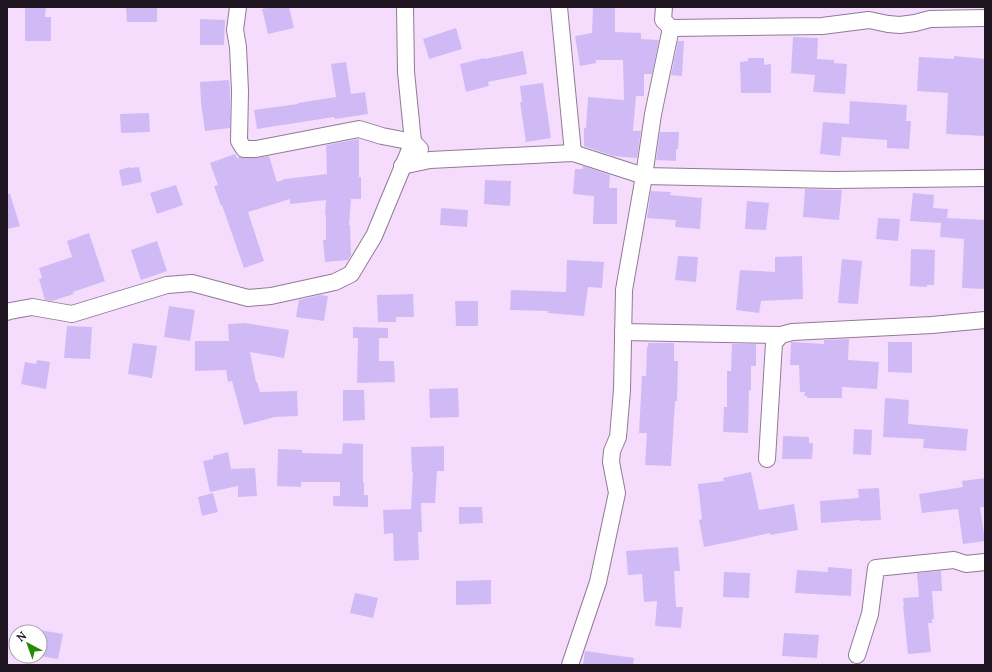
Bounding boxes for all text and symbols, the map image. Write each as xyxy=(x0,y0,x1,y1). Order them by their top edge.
north arrow xyxy=(8,624,48,664)
text: N xyxy=(14,628,30,645)

